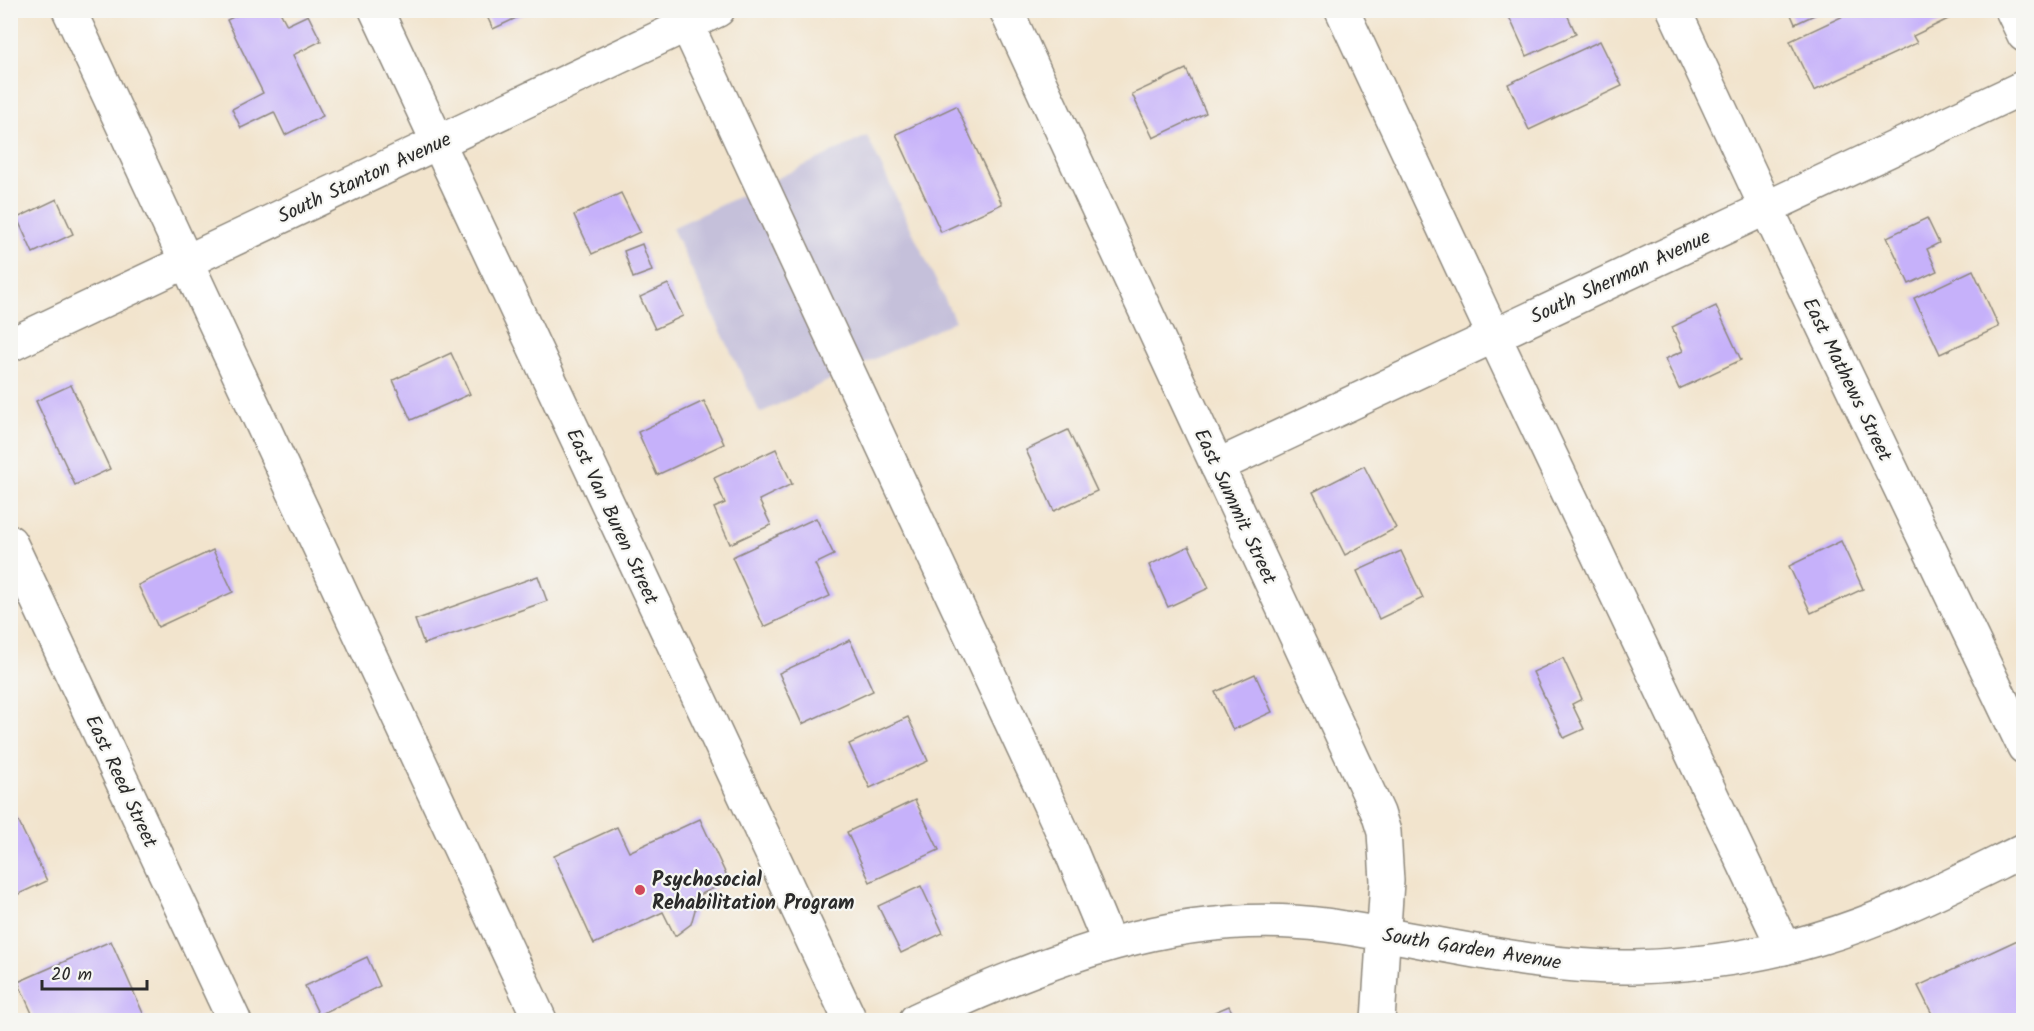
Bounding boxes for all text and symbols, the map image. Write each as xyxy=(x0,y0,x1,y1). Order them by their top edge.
street label: South Stanton Avenue xyxy=(273,124,457,233)
street label: South Sherman Avenue xyxy=(1525,222,1716,334)
street label: East Mathews Street xyxy=(1793,293,1900,467)
street label: East Van Buren Street xyxy=(556,423,666,611)
street label: East Summit Street xyxy=(1184,424,1284,590)
street label: East Reed Street xyxy=(75,710,165,854)
place label: Psychosocial Rehabilitation Program xyxy=(652,865,854,920)
marker: Psychosocial Rehabilitation Program xyxy=(633,883,647,897)
street label: South Garden Avenue xyxy=(1380,920,1563,980)
scale bar xyxy=(42,953,147,991)
text: 20 m xyxy=(51,961,92,990)

